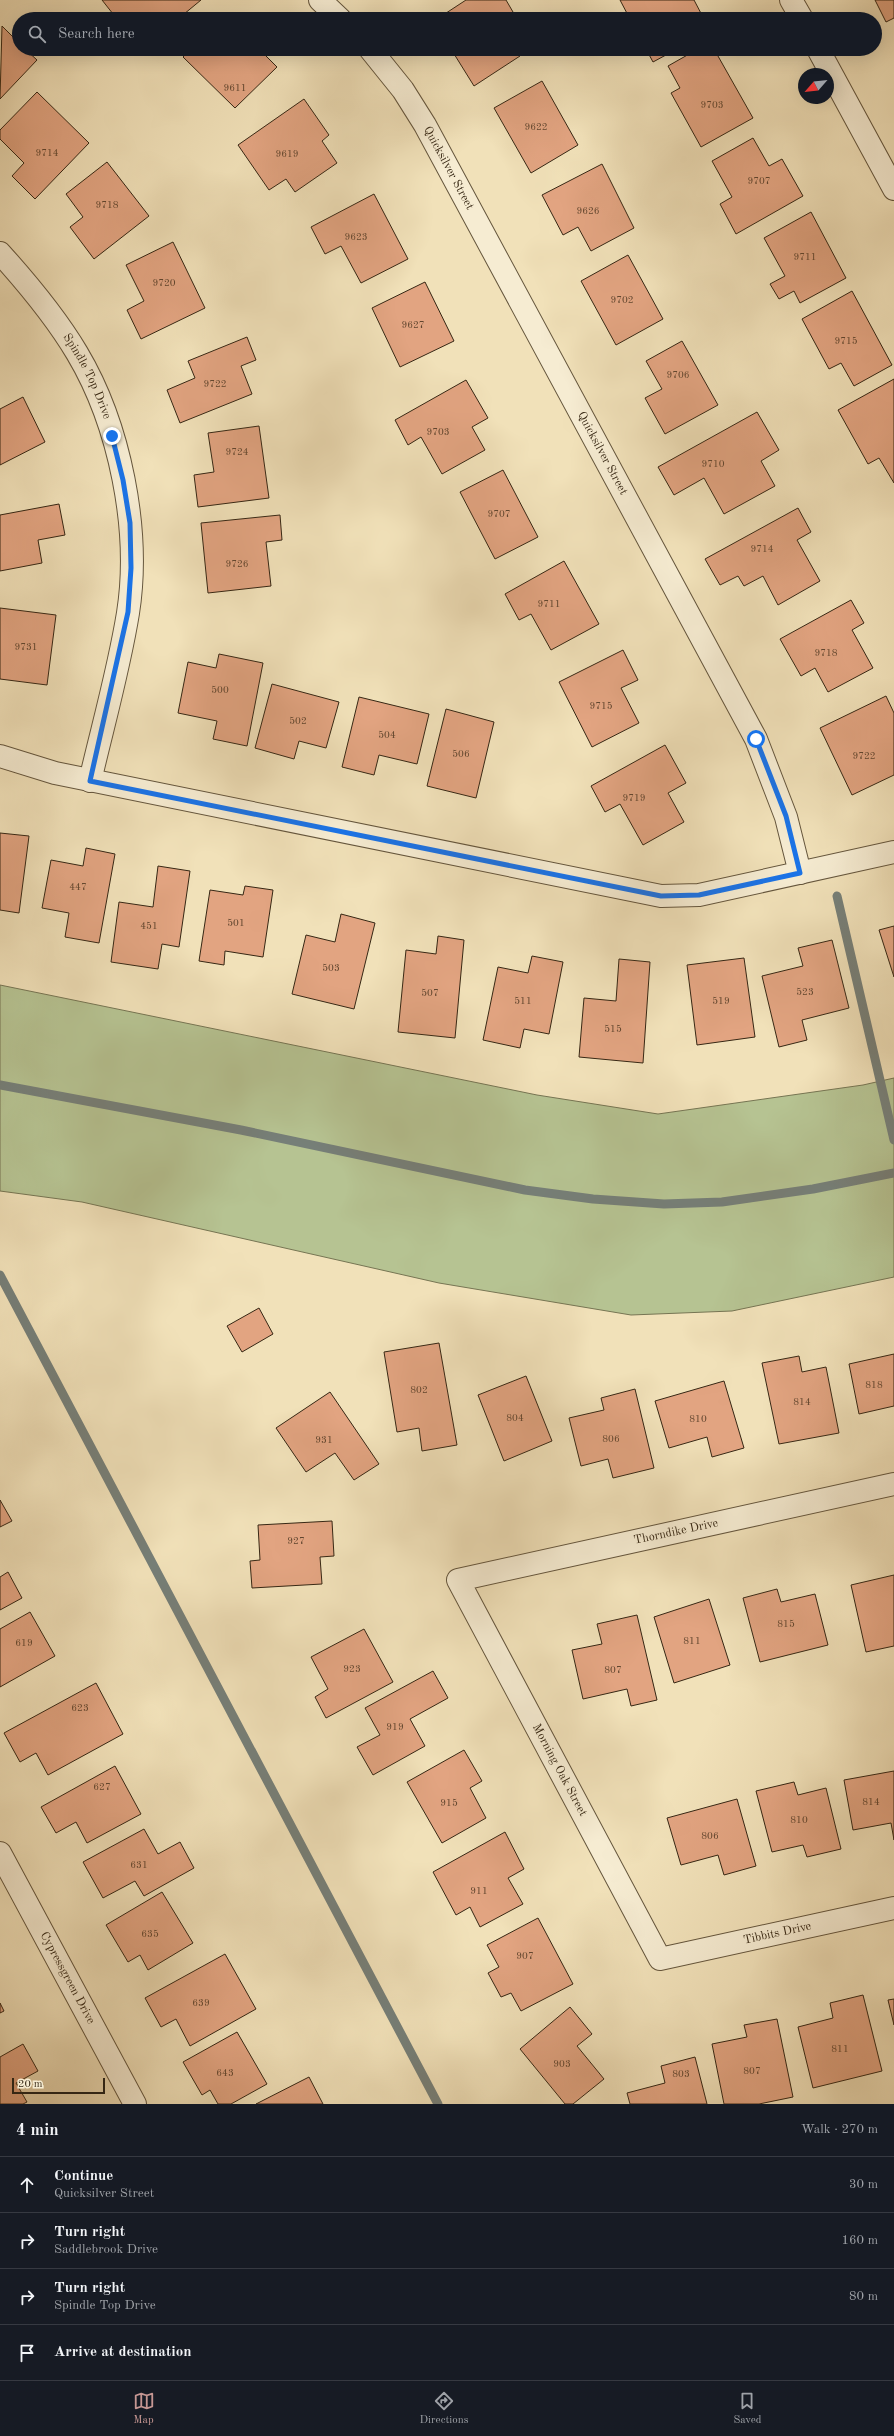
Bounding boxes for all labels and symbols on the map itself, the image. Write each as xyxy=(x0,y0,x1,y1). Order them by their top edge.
north arrow xyxy=(798,68,834,104)
house number: 9611 xyxy=(223,83,247,93)
house number: 9703 xyxy=(700,100,724,110)
house number: 9622 xyxy=(524,122,548,132)
street label: Quicksilver Street xyxy=(421,124,476,212)
house number: 9714 xyxy=(35,148,59,158)
house number: 9619 xyxy=(275,149,299,159)
house number: 9707 xyxy=(747,176,771,186)
house number: 9718 xyxy=(95,200,119,210)
house number: 9626 xyxy=(576,206,600,216)
house number: 9623 xyxy=(344,232,368,242)
house number: 9711 xyxy=(793,252,817,262)
house number: 9720 xyxy=(152,278,176,288)
house number: 9702 xyxy=(610,295,634,305)
house number: 9627 xyxy=(401,320,425,330)
street label: Spindle Top Drive xyxy=(61,332,113,421)
house number: 9715 xyxy=(834,336,858,346)
house number: 9706 xyxy=(666,370,690,380)
house number: 9722 xyxy=(203,379,227,389)
street label: Quicksilver Street xyxy=(575,410,629,497)
route end xyxy=(103,427,121,445)
house number: 9703 xyxy=(426,427,450,437)
house number: 9724 xyxy=(225,447,249,457)
house number: 9710 xyxy=(701,459,725,469)
house number: 9707 xyxy=(487,509,511,519)
house number: 9714 xyxy=(750,544,774,554)
house number: 9726 xyxy=(225,559,249,569)
house number: 9711 xyxy=(537,599,561,609)
house number: 9731 xyxy=(14,642,38,652)
house number: 9718 xyxy=(814,648,838,658)
house number: 500 xyxy=(211,685,229,695)
house number: 9715 xyxy=(589,701,613,711)
house number: 502 xyxy=(289,716,307,726)
house number: 504 xyxy=(378,730,396,740)
route start xyxy=(747,730,765,748)
house number: 506 xyxy=(452,749,470,759)
house number: 9722 xyxy=(852,751,876,761)
house number: 9719 xyxy=(622,793,646,803)
house number: 447 xyxy=(69,882,87,892)
house number: 501 xyxy=(227,918,245,928)
house number: 451 xyxy=(140,921,158,931)
house number: 503 xyxy=(322,963,340,973)
house number: 523 xyxy=(796,987,814,997)
house number: 507 xyxy=(421,988,439,998)
house number: 511 xyxy=(514,996,532,1006)
house number: 519 xyxy=(712,996,730,1006)
house number: 515 xyxy=(604,1024,622,1034)
house number: 818 xyxy=(865,1380,883,1390)
house number: 802 xyxy=(410,1385,428,1395)
house number: 814 xyxy=(793,1397,811,1407)
house number: 804 xyxy=(506,1413,524,1423)
house number: 810 xyxy=(689,1414,707,1424)
house number: 806 xyxy=(602,1434,620,1444)
house number: 931 xyxy=(315,1435,333,1445)
street label: Thorndike Drive xyxy=(633,1517,720,1547)
house number: 927 xyxy=(287,1536,305,1546)
house number: 815 xyxy=(777,1619,795,1629)
house number: 811 xyxy=(683,1636,701,1646)
house number: 619 xyxy=(15,1638,33,1648)
house number: 923 xyxy=(343,1664,361,1674)
house number: 807 xyxy=(604,1665,622,1675)
house number: 623 xyxy=(71,1703,89,1713)
house number: 919 xyxy=(386,1722,404,1732)
street label: Morning Oak Street xyxy=(530,1722,589,1818)
house number: 627 xyxy=(93,1782,111,1792)
house number: 814 xyxy=(862,1797,880,1807)
house number: 915 xyxy=(440,1798,458,1808)
house number: 810 xyxy=(790,1815,808,1825)
house number: 806 xyxy=(701,1831,719,1841)
house number: 631 xyxy=(130,1860,148,1870)
house number: 911 xyxy=(470,1886,488,1896)
street label: Tibbits Drive xyxy=(742,1920,813,1947)
house number: 635 xyxy=(141,1929,159,1939)
street label: Cypressgreen Drive xyxy=(38,1930,97,2027)
house number: 907 xyxy=(516,1951,534,1961)
house number: 639 xyxy=(192,1998,210,2008)
house number: 811 xyxy=(831,2044,849,2054)
house number: 903 xyxy=(553,2059,571,2069)
house number: 807 xyxy=(743,2066,761,2076)
house number: 643 xyxy=(216,2068,234,2078)
house number: 803 xyxy=(672,2069,690,2079)
scale bar xyxy=(12,2076,105,2095)

